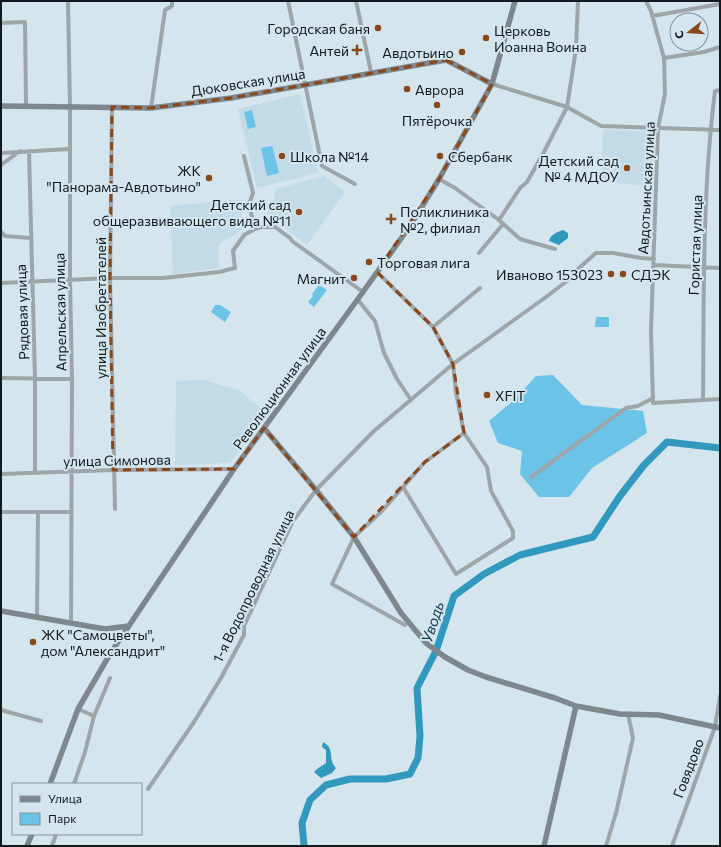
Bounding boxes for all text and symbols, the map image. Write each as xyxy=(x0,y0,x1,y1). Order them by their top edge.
north arrow xyxy=(669,12,709,52)
place label: Городская баня xyxy=(267,20,370,37)
place label: Церковь Иоанна Воина xyxy=(494,22,587,55)
marker: Городская баня xyxy=(373,23,383,33)
text: С xyxy=(672,29,686,41)
marker: Церковь Иоанна Воина xyxy=(481,33,491,43)
place label: Антей xyxy=(309,42,349,59)
place label: Авдотьино xyxy=(382,44,454,61)
marker: Антей xyxy=(352,45,362,55)
marker: Авдотьино xyxy=(457,47,467,57)
street label: Дюковская улица xyxy=(190,65,306,99)
place label: Аврора xyxy=(415,81,464,98)
marker: Аврора xyxy=(402,84,412,94)
marker: Пятёрочка xyxy=(432,100,442,110)
place label: Пятёрочка xyxy=(402,112,472,129)
street label: Авдотьинская улица xyxy=(634,121,658,255)
place label: Школа №14 xyxy=(290,148,369,165)
place label: Сбербанк xyxy=(448,148,513,165)
marker: Школа №14 xyxy=(277,151,287,161)
marker: Сбербанк xyxy=(435,151,445,161)
place label: Детский сад № 4 МДОУ xyxy=(539,152,620,185)
place label: ЖК "Панорама-Авдотьино" xyxy=(47,162,201,195)
marker: Детский сад № 4 МДОУ xyxy=(622,163,632,173)
marker: ЖК "Панорама-Авдотьино" xyxy=(204,173,214,183)
street label: Гористая улица xyxy=(685,194,705,296)
place label: Детский сад общеразвивающего вида №11 xyxy=(93,196,291,229)
place label: Поликлиника №2, филиал xyxy=(400,203,489,236)
marker: Детский сад общеразвивающего вида №11 xyxy=(294,207,304,217)
marker: Поликлиника №2, филиал xyxy=(385,213,397,225)
street label: улица Изобретателей xyxy=(92,237,109,379)
street label: Апрельская улица xyxy=(50,253,70,371)
place label: Торговая лига xyxy=(377,254,470,271)
marker: Торговая лига xyxy=(364,257,374,267)
street label: Рядовая улица xyxy=(12,264,32,360)
place label: Иваново 153023 xyxy=(496,266,603,283)
place label: СДЭК xyxy=(631,266,671,283)
marker: Иваново 153023 xyxy=(606,269,616,279)
marker: СДЭК xyxy=(618,269,628,279)
place label: Магнит xyxy=(297,270,346,287)
marker: Магнит xyxy=(349,273,359,283)
street label: Революционная улица xyxy=(229,323,329,453)
place label: XFIT xyxy=(495,387,525,404)
marker: XFIT xyxy=(482,390,492,400)
street label: улица Симонова xyxy=(63,451,171,469)
street label: 1-я Водопроводная улица xyxy=(209,507,297,665)
water label: Уводь xyxy=(417,599,447,645)
place label: ЖК "Самоцветы", дом "Александрит" xyxy=(41,626,165,659)
marker: ЖК "Самоцветы", дом "Александрит" xyxy=(28,637,38,647)
street label: Говядово xyxy=(669,736,707,800)
legend xyxy=(12,783,142,835)
text: Улица xyxy=(48,791,82,805)
text: Парк xyxy=(48,811,77,825)

